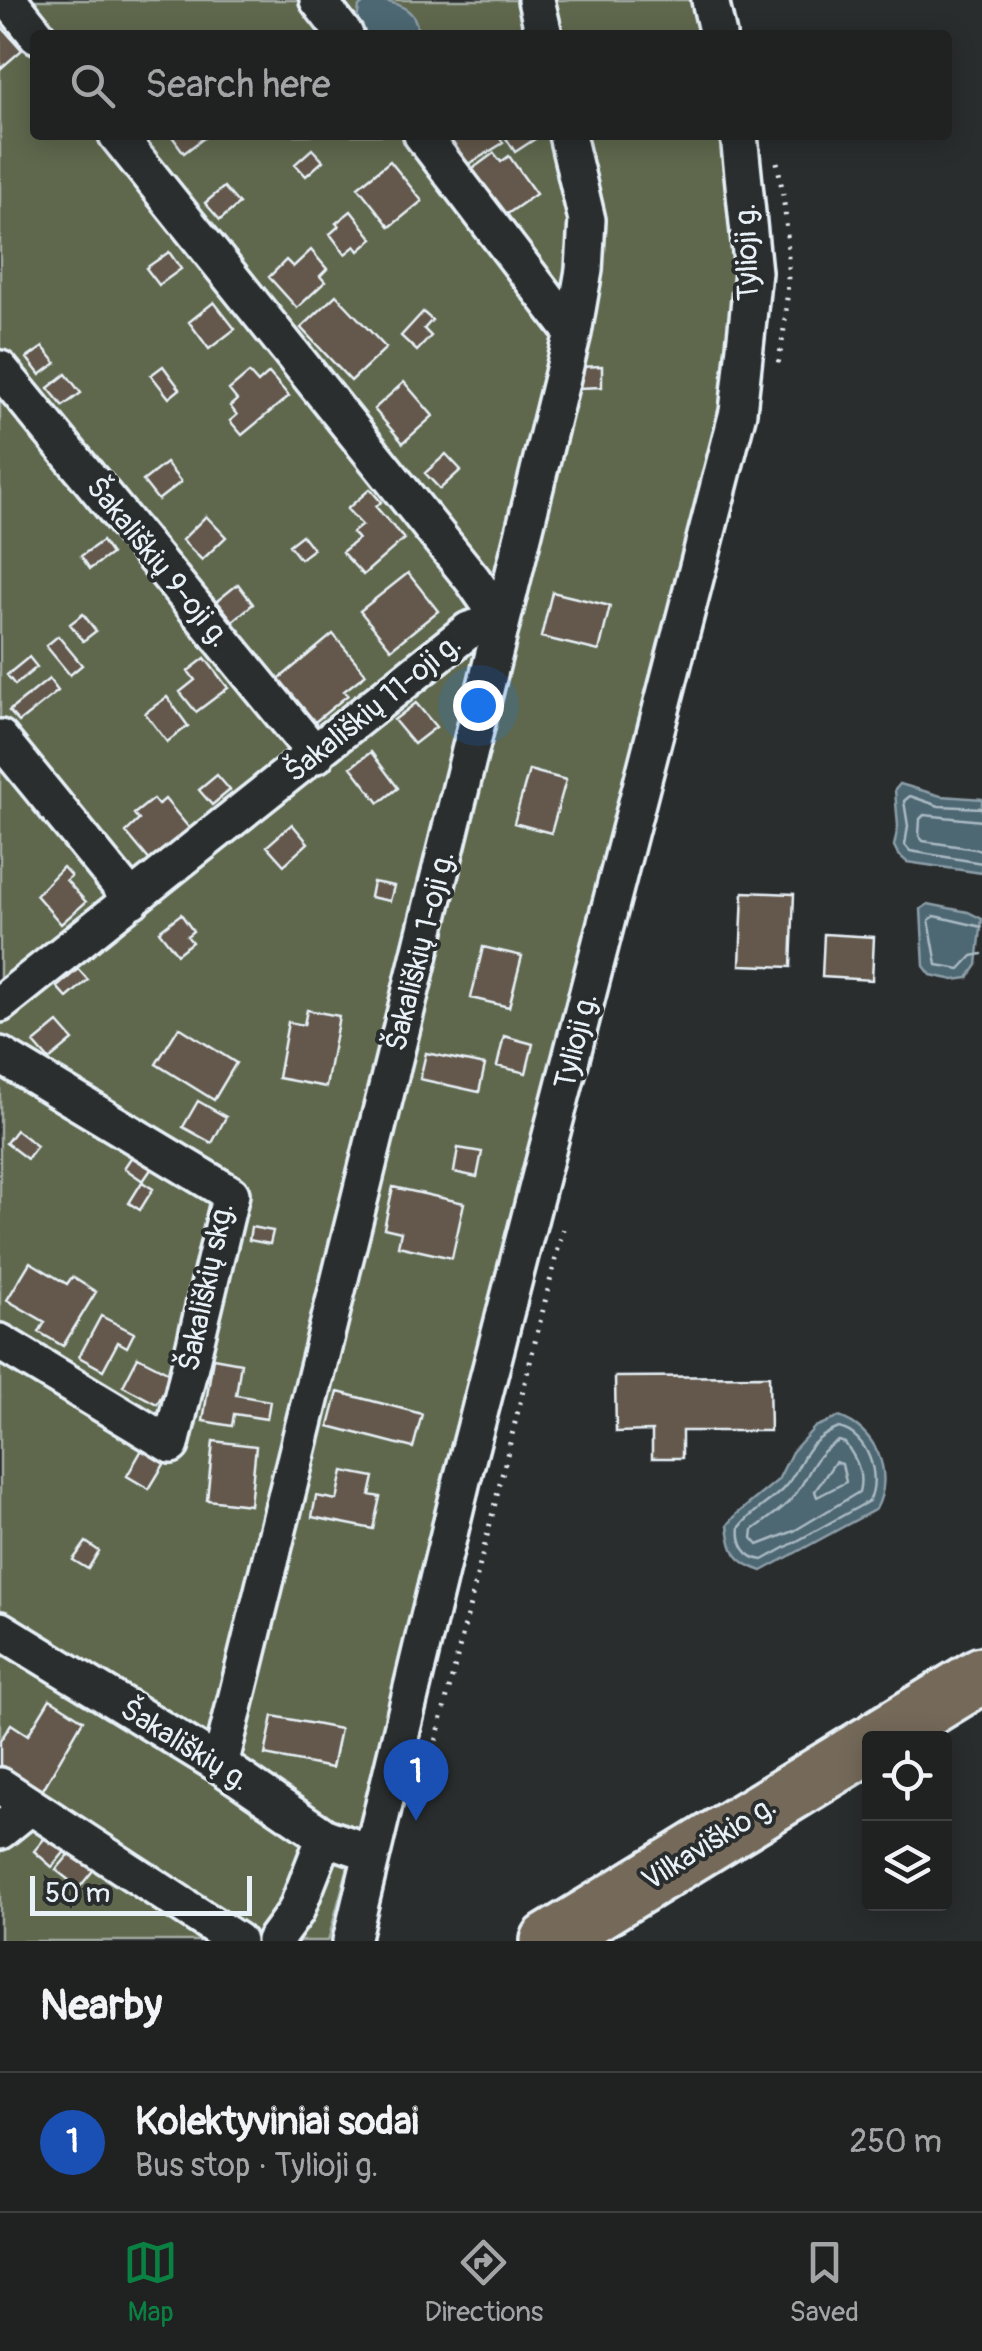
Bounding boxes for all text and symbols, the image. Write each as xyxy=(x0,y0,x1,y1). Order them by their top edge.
search box xyxy=(30,30,952,140)
icon: search xyxy=(65,58,120,113)
text: Search here xyxy=(145,61,331,109)
street label: Tylioji g. xyxy=(727,203,767,301)
street label: Šakališkių 9-oji g. xyxy=(78,469,238,655)
street label: Šakališkių 11-oji g. xyxy=(277,625,469,791)
your location xyxy=(453,680,504,731)
street label: Šakališkių 1-oji g. xyxy=(377,847,463,1055)
street label: Tylioji g. xyxy=(546,989,606,1093)
street label: Šakališkių skg. xyxy=(170,1199,242,1375)
street label: Šakališkių g. xyxy=(113,1691,257,1799)
map controls xyxy=(862,1731,952,1911)
button: locate xyxy=(862,1731,952,1821)
pin: 1 xyxy=(384,1738,448,1821)
street label: Vilkaviškio g. xyxy=(635,1787,783,1899)
button: layers xyxy=(862,1821,952,1911)
scale bar xyxy=(30,1871,252,1916)
text: 50 m xyxy=(45,1876,110,1911)
text: Nearby xyxy=(40,1980,162,2032)
text: Kolektyviniai sodai xyxy=(135,2098,418,2146)
text: 1 xyxy=(66,2122,79,2162)
text: 250 m xyxy=(850,2122,942,2162)
text: Bus stop · Tylioji g. xyxy=(135,2146,379,2186)
tab: Map xyxy=(123,2235,178,2330)
tab: Directions xyxy=(424,2235,543,2330)
tab: Saved xyxy=(789,2235,859,2330)

